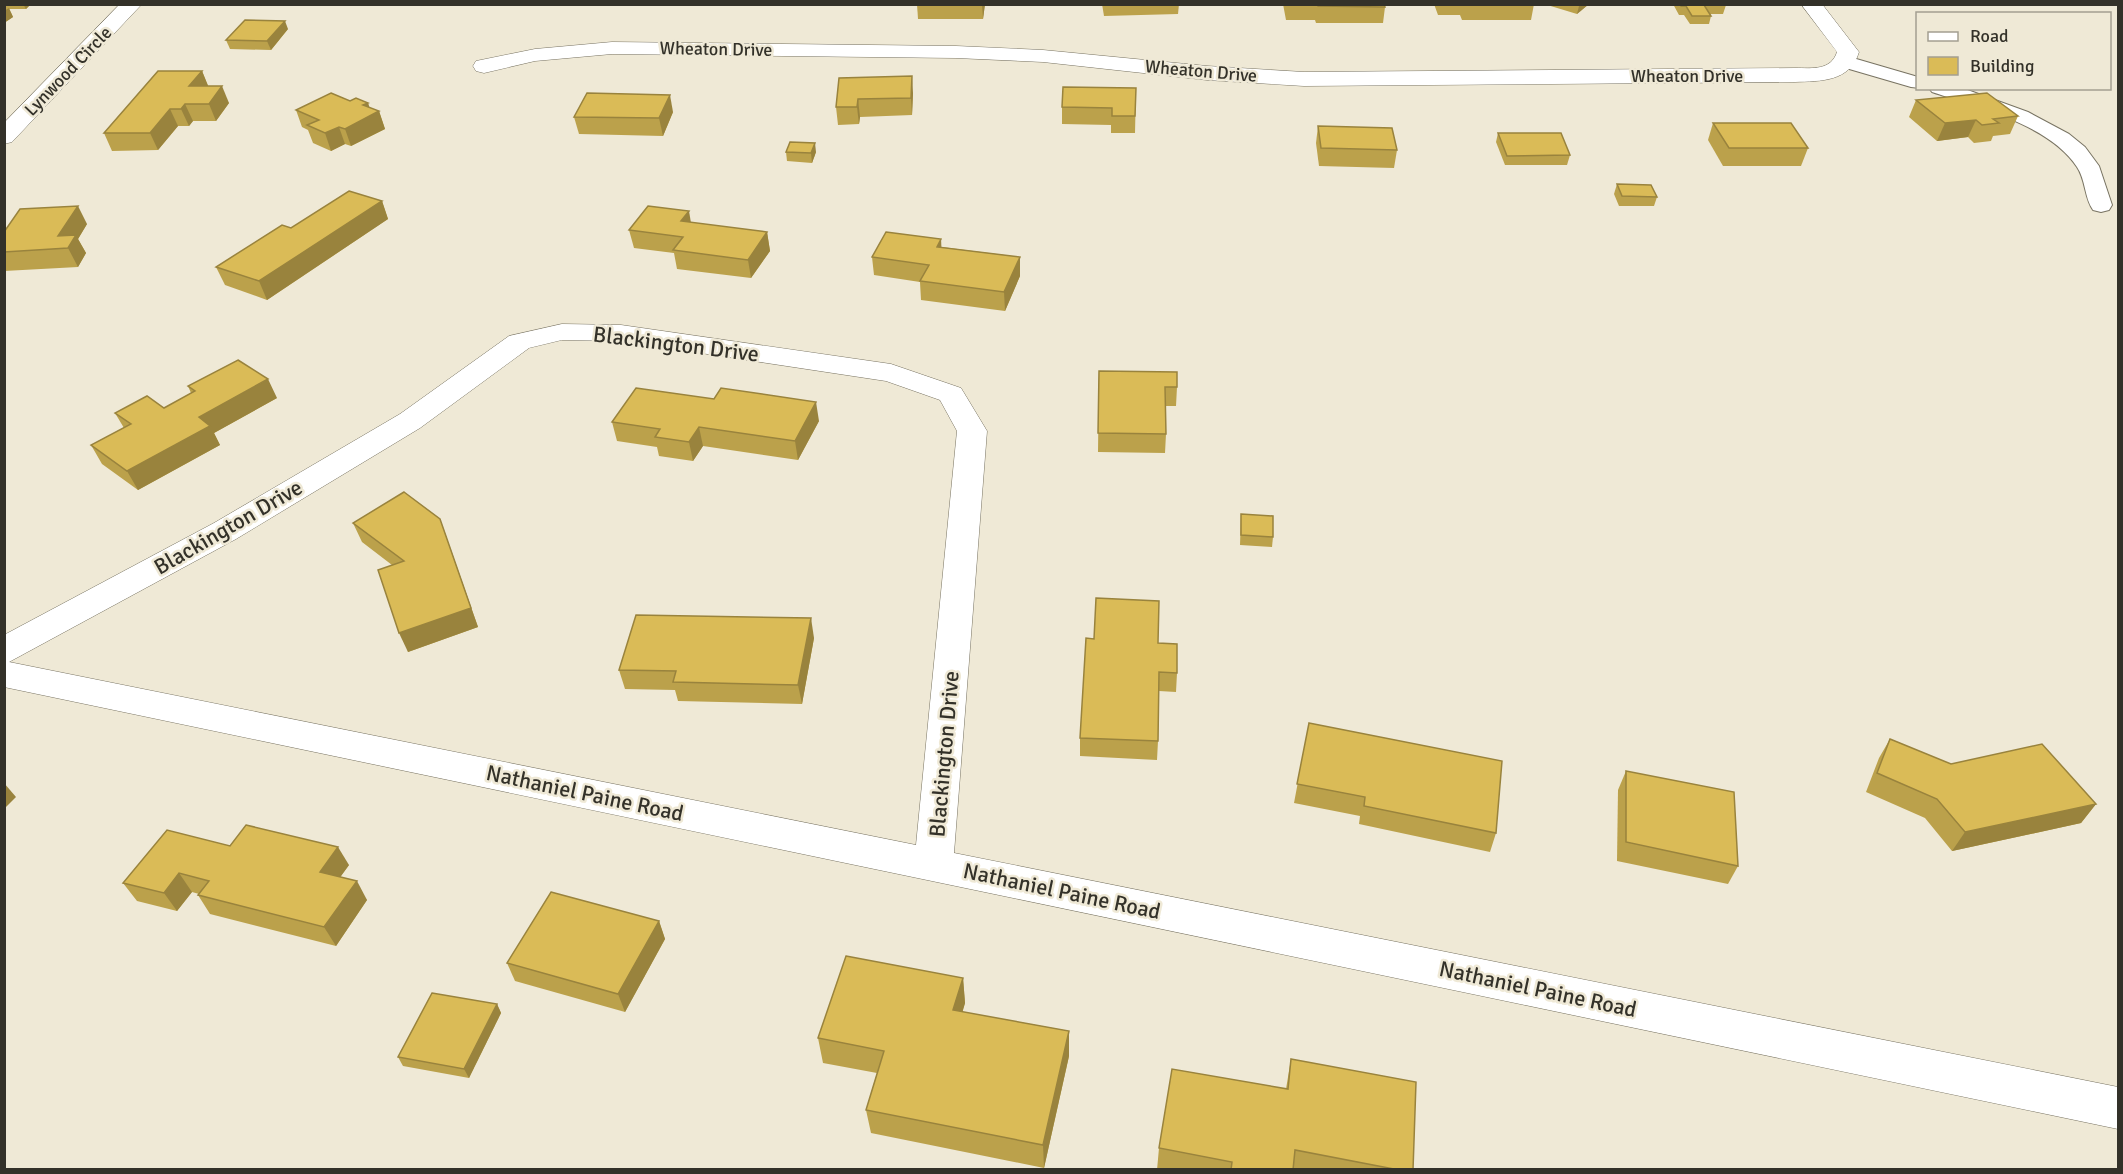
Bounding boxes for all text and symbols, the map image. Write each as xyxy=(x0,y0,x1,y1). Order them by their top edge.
legend xyxy=(1916,12,2111,90)
street label: Lynwood Circle xyxy=(20,22,116,120)
text: Road xyxy=(1970,25,2009,47)
street label: Wheaton Drive xyxy=(660,37,772,61)
street label: Wheaton Drive xyxy=(1144,55,1258,87)
text: Building xyxy=(1970,55,2034,77)
street label: Wheaton Drive xyxy=(1631,65,1743,87)
street label: Blackington Drive xyxy=(592,320,760,368)
street label: Blackington Drive xyxy=(149,474,307,580)
street label: Blackington Drive xyxy=(923,670,965,838)
street label: Nathaniel Paine Road xyxy=(484,759,686,827)
street label: Nathaniel Paine Road xyxy=(961,857,1163,925)
street label: Nathaniel Paine Road xyxy=(1437,955,1639,1023)

